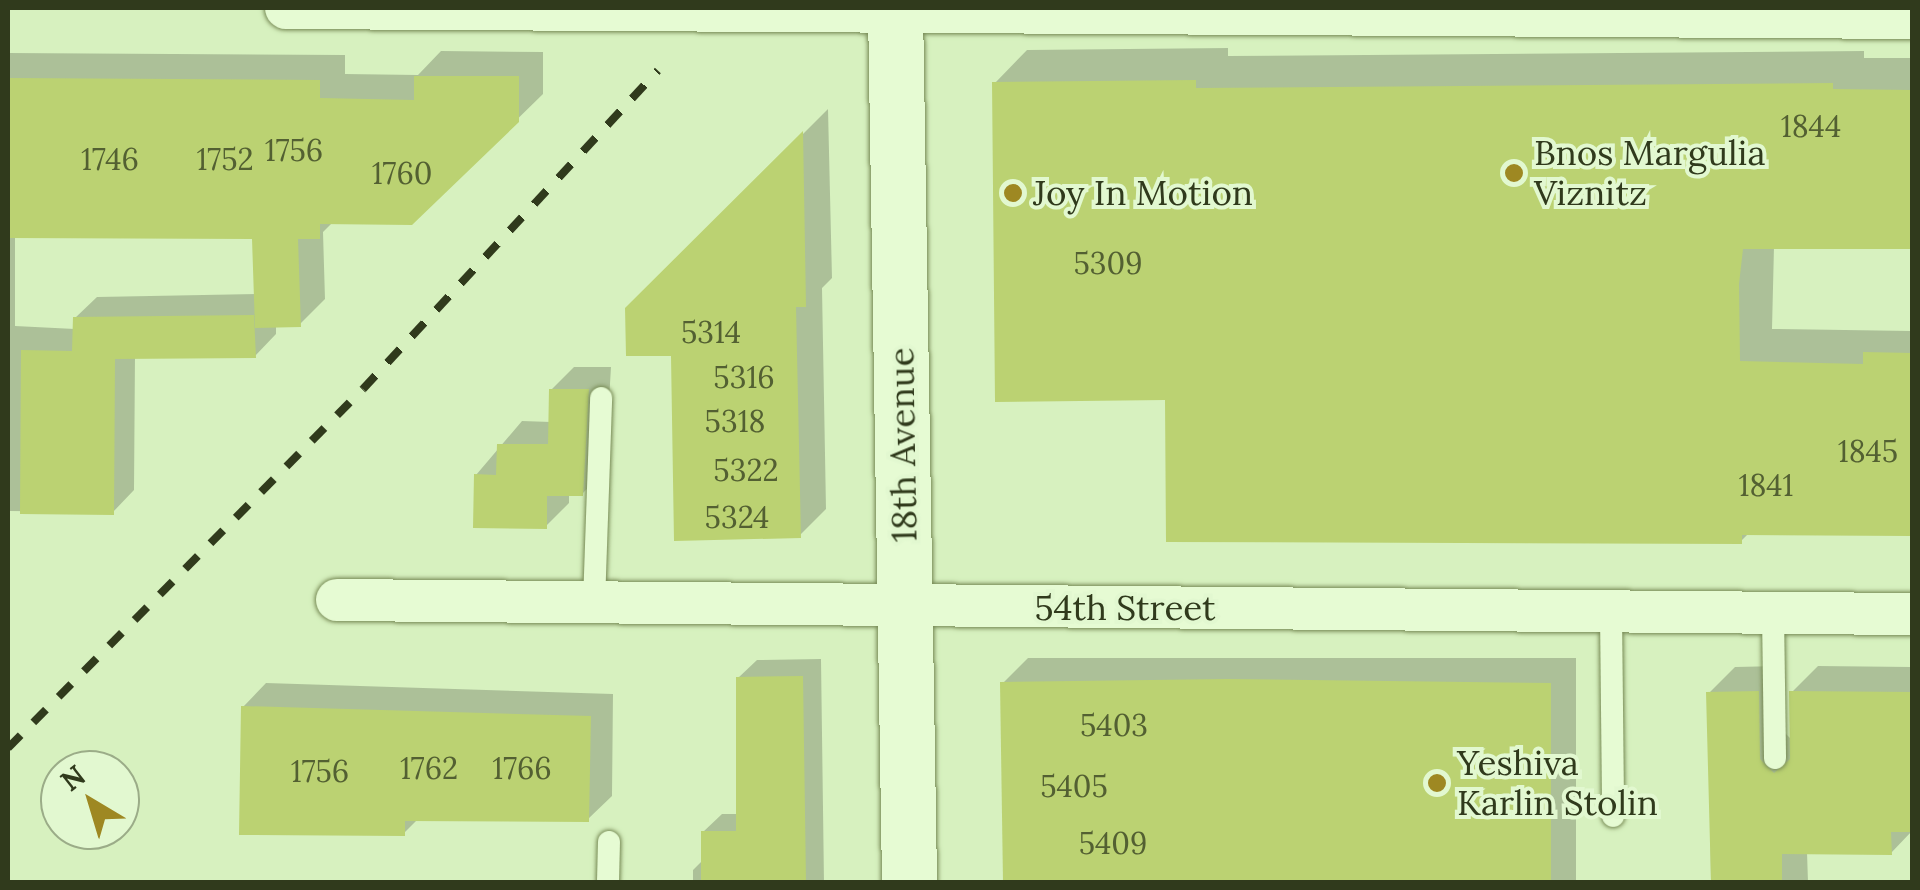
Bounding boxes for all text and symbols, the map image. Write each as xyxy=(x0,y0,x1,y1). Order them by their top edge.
house number: 1844 xyxy=(1781,108,1841,144)
house number: 1756 xyxy=(265,132,323,168)
place label: Bnos Margulia Viznitz xyxy=(1534,132,1765,214)
house number: 1746 xyxy=(81,141,139,177)
house number: 1752 xyxy=(196,141,254,177)
house number: 1760 xyxy=(372,155,432,191)
marker: Bnos Margulia Viznitz xyxy=(1503,162,1525,184)
place label: Joy In Motion xyxy=(1033,172,1253,214)
marker: Joy In Motion xyxy=(1002,182,1024,204)
house number: 5309 xyxy=(1073,245,1143,281)
house number: 5314 xyxy=(681,314,741,350)
street label: 18th Avenue xyxy=(880,347,926,543)
house number: 5316 xyxy=(713,359,775,395)
house number: 5318 xyxy=(705,403,765,439)
house number: 1845 xyxy=(1838,433,1898,469)
house number: 5322 xyxy=(713,452,779,488)
house number: 1841 xyxy=(1739,467,1793,503)
house number: 5324 xyxy=(705,499,769,535)
street label: 54th Street xyxy=(1035,587,1215,629)
house number: 5403 xyxy=(1080,707,1148,743)
place label: Yeshiva Karlin Stolin xyxy=(1457,742,1658,824)
north arrow xyxy=(40,750,140,850)
house number: 1762 xyxy=(400,750,458,786)
house number: 1766 xyxy=(492,750,552,786)
house number: 1756 xyxy=(291,753,349,789)
text: N xyxy=(53,757,92,799)
house number: 5405 xyxy=(1040,768,1108,804)
marker: Yeshiva Karlin Stolin xyxy=(1426,772,1448,794)
house number: 5409 xyxy=(1079,825,1147,861)

